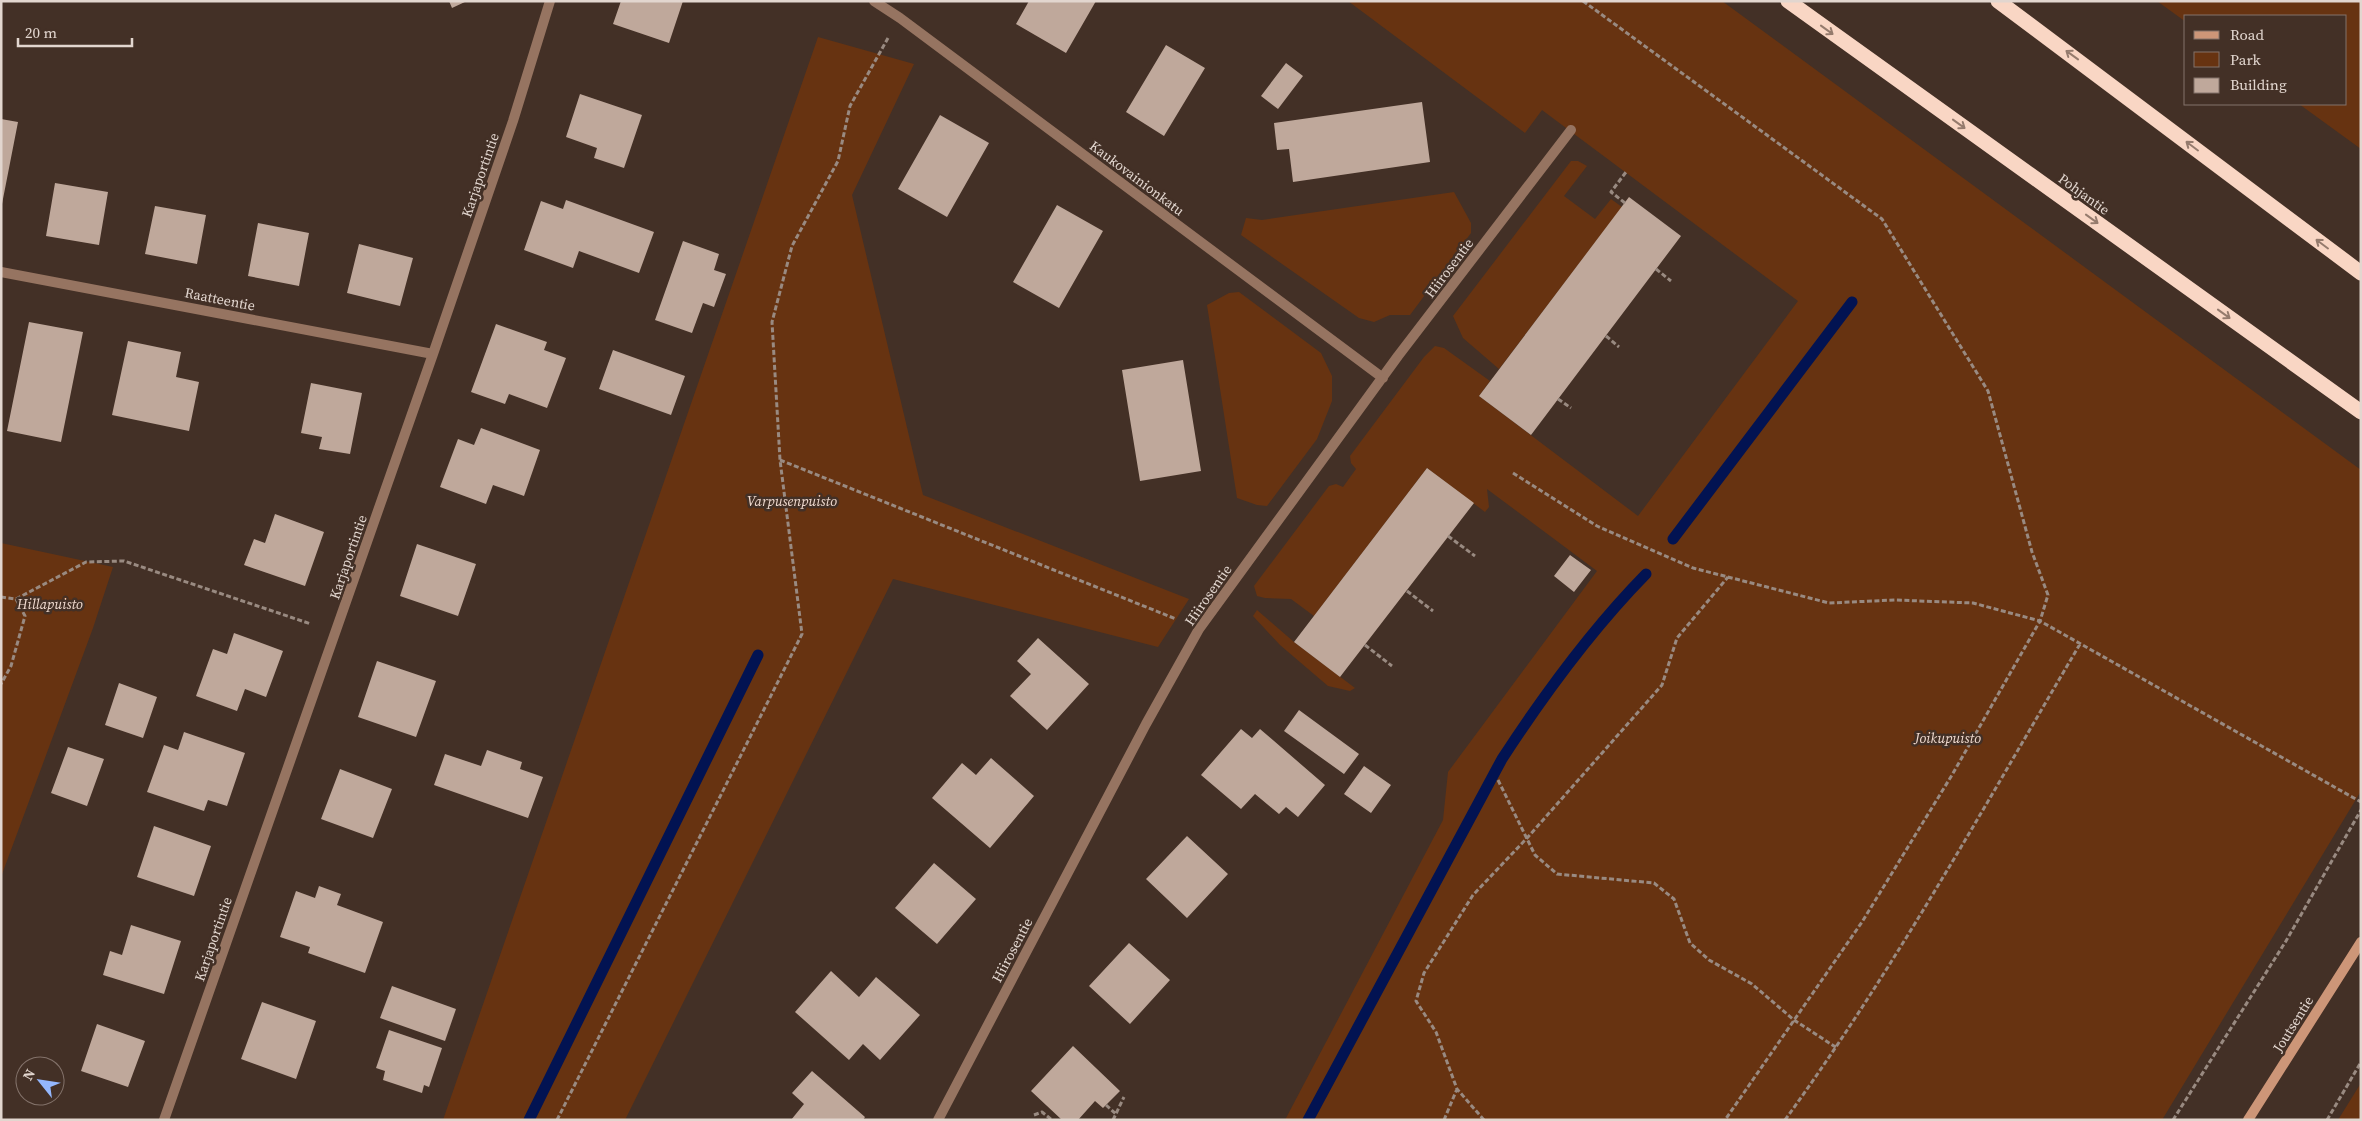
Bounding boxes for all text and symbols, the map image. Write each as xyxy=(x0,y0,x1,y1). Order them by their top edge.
scale bar xyxy=(18,15,131,47)
legend xyxy=(2184,15,2347,105)
text: 20 m xyxy=(25,22,57,43)
text: Road xyxy=(2230,24,2264,45)
one-way arrow xyxy=(1820,25,1834,35)
text: Park xyxy=(2230,49,2262,70)
one-way arrow xyxy=(2066,50,2079,61)
text: Building xyxy=(2230,74,2287,95)
one-way arrow xyxy=(1952,119,1966,130)
street label: Karjaportintie xyxy=(456,130,504,220)
street label: Kaukovainionkatu xyxy=(1085,136,1189,220)
one-way arrow xyxy=(2186,140,2199,151)
street label: Pohjantie xyxy=(2054,169,2114,219)
one-way arrow xyxy=(2084,214,2098,224)
street label: Hiirosentie xyxy=(1420,234,1478,302)
one-way arrow xyxy=(2316,238,2329,249)
street label: Raatteentie xyxy=(183,282,257,316)
one-way arrow xyxy=(2216,309,2230,319)
park label: Varpusenpuisto xyxy=(747,491,837,511)
street label: Karjaportintie xyxy=(324,512,372,602)
street label: Hiirosentie xyxy=(1180,560,1236,630)
park label: Hillapuisto xyxy=(16,594,83,614)
park label: Joikupuisto xyxy=(1913,728,1981,748)
street label: Karjaportintie xyxy=(189,894,237,984)
street label: Hiirosentie xyxy=(987,914,1037,986)
street label: Joutsentie xyxy=(2267,992,2318,1057)
north arrow xyxy=(15,1056,65,1106)
text: N xyxy=(18,1065,40,1084)

